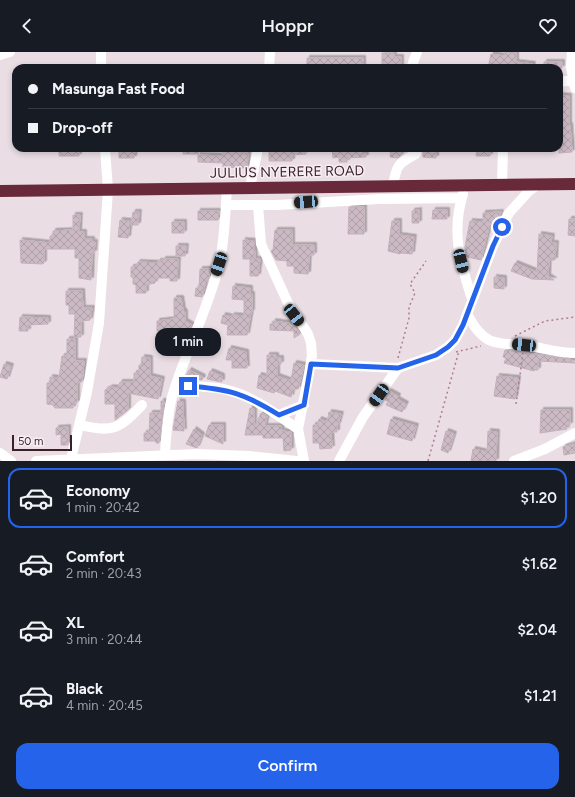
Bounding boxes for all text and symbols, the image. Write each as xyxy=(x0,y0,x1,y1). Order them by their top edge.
icon: back xyxy=(16,15,38,37)
text: Hoppr xyxy=(262,15,313,37)
icon: heart xyxy=(537,15,559,37)
text: Masunga Fast Food xyxy=(52,80,185,98)
text: Drop-off xyxy=(52,119,113,137)
street label: JULIUS NYERERE ROAD xyxy=(210,162,364,182)
car xyxy=(294,195,318,209)
route start xyxy=(493,218,511,236)
car xyxy=(452,248,470,274)
car xyxy=(210,251,228,277)
car xyxy=(282,302,306,328)
callout: 1 min xyxy=(155,328,221,356)
text: 1 min xyxy=(173,334,203,349)
car xyxy=(511,338,537,352)
route end xyxy=(179,377,197,395)
car xyxy=(367,382,391,408)
scale bar xyxy=(12,433,72,452)
text: 50 m xyxy=(18,435,43,448)
icon: car xyxy=(18,480,54,516)
text: Economy xyxy=(66,482,131,500)
text: $1.20 xyxy=(521,489,557,507)
text: 1 min · 20:42 xyxy=(66,500,140,515)
icon: car xyxy=(18,546,54,582)
text: Comfort xyxy=(66,548,125,566)
text: $1.62 xyxy=(522,555,557,573)
text: 2 min · 20:43 xyxy=(66,566,142,581)
icon: car xyxy=(18,612,54,648)
text: XL xyxy=(66,614,84,632)
text: $2.04 xyxy=(517,621,557,639)
text: 3 min · 20:44 xyxy=(66,632,142,647)
icon: car xyxy=(18,678,54,714)
text: Black xyxy=(66,680,103,698)
text: $1.21 xyxy=(524,687,557,705)
text: 4 min · 20:45 xyxy=(66,698,143,713)
button: Confirm xyxy=(16,743,559,789)

